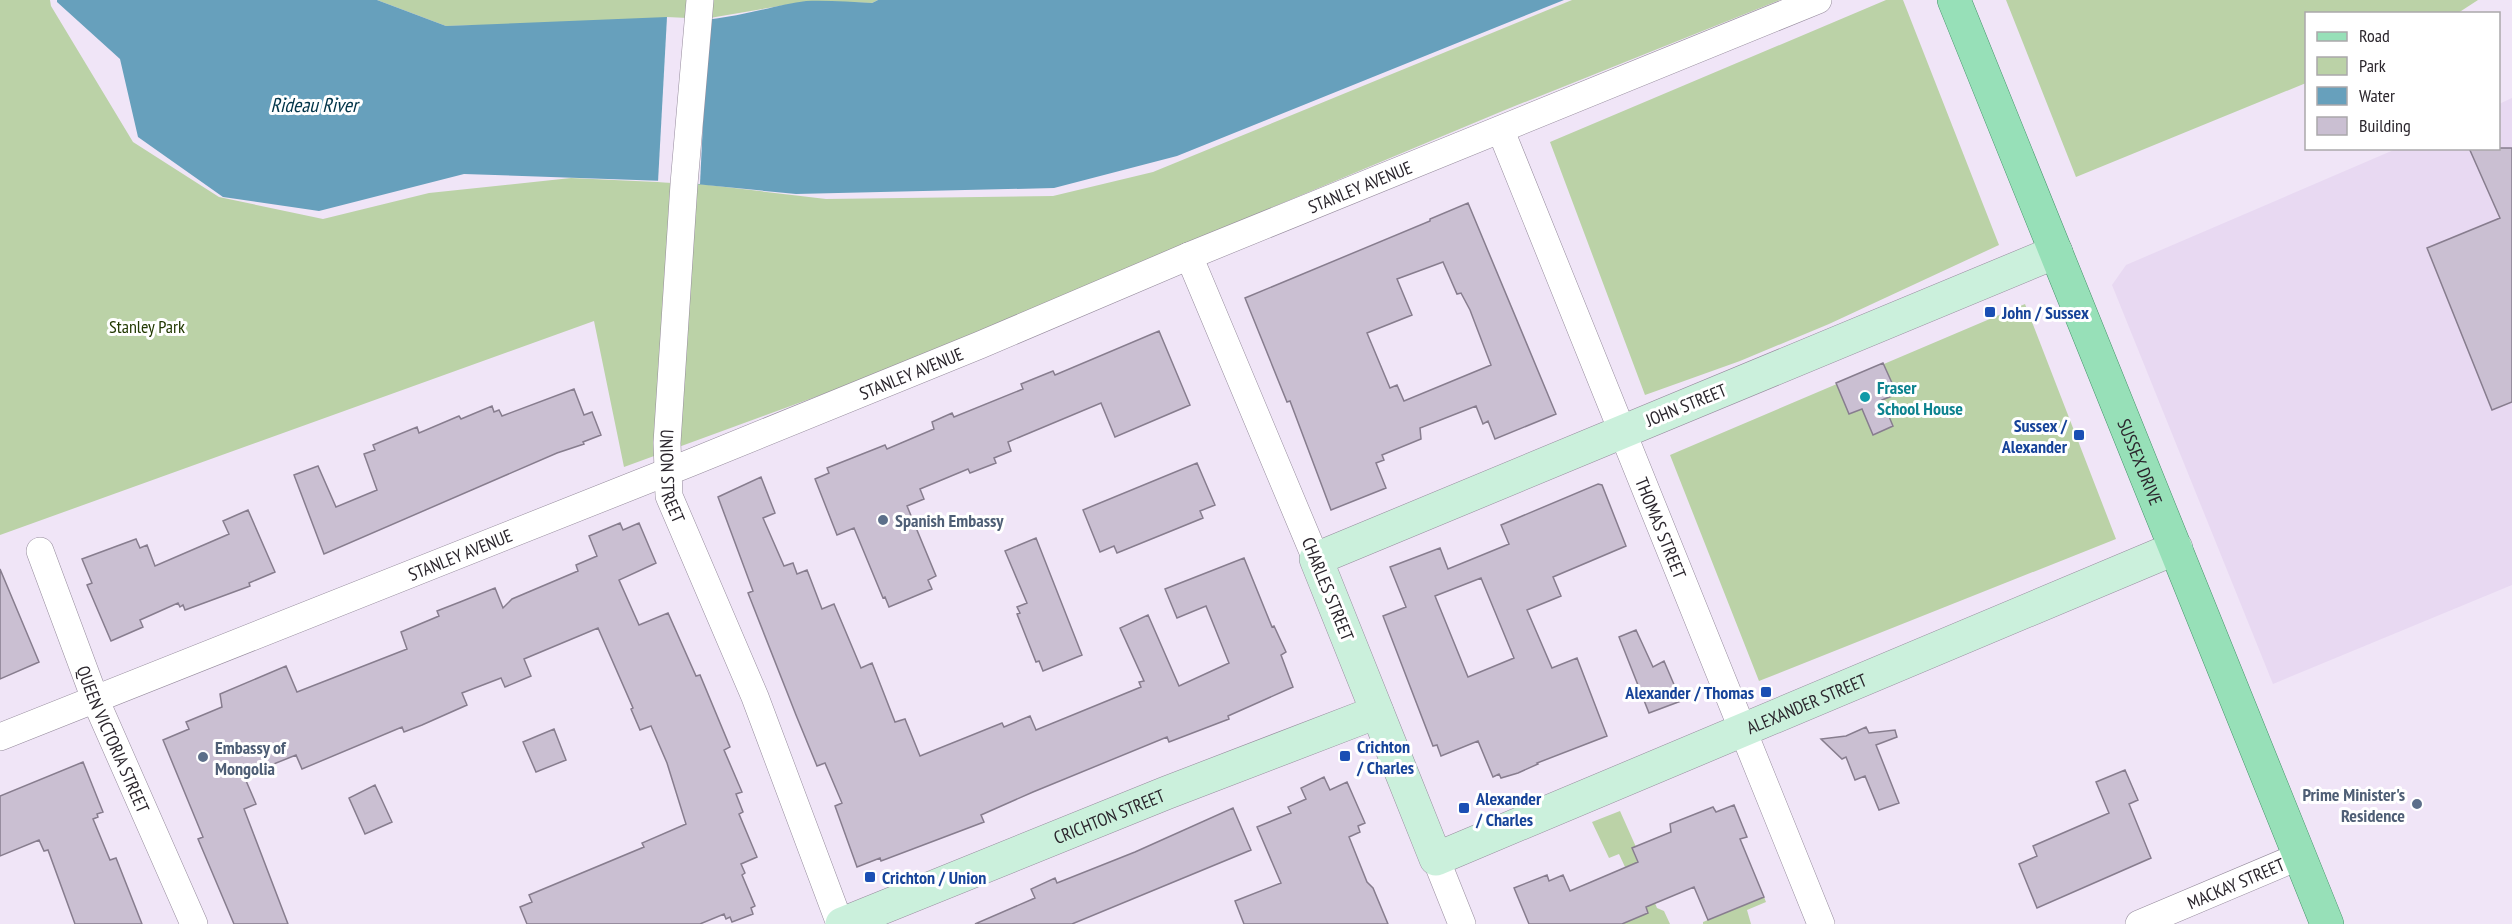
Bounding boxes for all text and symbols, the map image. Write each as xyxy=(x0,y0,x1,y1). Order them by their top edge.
legend xyxy=(2305,12,2500,150)
text: Road xyxy=(2359,24,2390,47)
text: Park xyxy=(2359,54,2386,77)
text: Water xyxy=(2359,84,2395,107)
water label: Rideau River xyxy=(270,92,360,118)
text: Building xyxy=(2359,114,2411,137)
street label: STANLEY AVENUE xyxy=(1304,155,1415,218)
place label: John / Sussex xyxy=(2001,301,2089,324)
marker: John / Sussex xyxy=(1983,305,1997,319)
park label: Stanley Park xyxy=(109,315,185,338)
street label: STANLEY AVENUE xyxy=(856,342,966,404)
place label: Fraser School House xyxy=(1877,376,1963,420)
street label: JOHN STREET xyxy=(1641,378,1730,432)
marker: Fraser School House xyxy=(1858,390,1872,404)
place label: Sussex / Alexander xyxy=(2001,414,2068,458)
street label: SUSSEX DRIVE xyxy=(2113,415,2168,508)
marker: Sussex / Alexander xyxy=(2072,428,2086,442)
street label: UNION STREET xyxy=(655,429,691,526)
street label: THOMAS STREET xyxy=(1630,474,1692,582)
place label: Spanish Embassy xyxy=(895,509,1004,532)
marker: Spanish Embassy xyxy=(876,513,890,527)
street label: STANLEY AVENUE xyxy=(405,523,515,585)
street label: CHARLES STREET xyxy=(1297,534,1359,644)
street label: QUEEN VICTORIA STREET xyxy=(72,662,155,816)
street label: ALEXANDER STREET xyxy=(1743,668,1870,739)
place label: Alexander / Thomas xyxy=(1624,681,1754,704)
marker: Alexander / Thomas xyxy=(1759,685,1773,699)
place label: Crichton / Charles xyxy=(1356,735,1414,779)
place label: Embassy of Mongolia xyxy=(215,736,287,780)
marker: Crichton / Charles xyxy=(1338,749,1352,763)
marker: Embassy of Mongolia xyxy=(196,750,210,764)
street label: CRICHTON STREET xyxy=(1050,783,1168,849)
place label: Prime Minister's Residence xyxy=(2302,783,2405,827)
place label: Alexander / Charles xyxy=(1475,787,1542,831)
marker: Prime Minister's Residence xyxy=(2410,797,2424,811)
marker: Alexander / Charles xyxy=(1457,801,1471,815)
street label: MACKAY STREET xyxy=(2184,852,2288,914)
place label: Crichton / Union xyxy=(882,866,986,889)
marker: Crichton / Union xyxy=(863,870,877,884)

